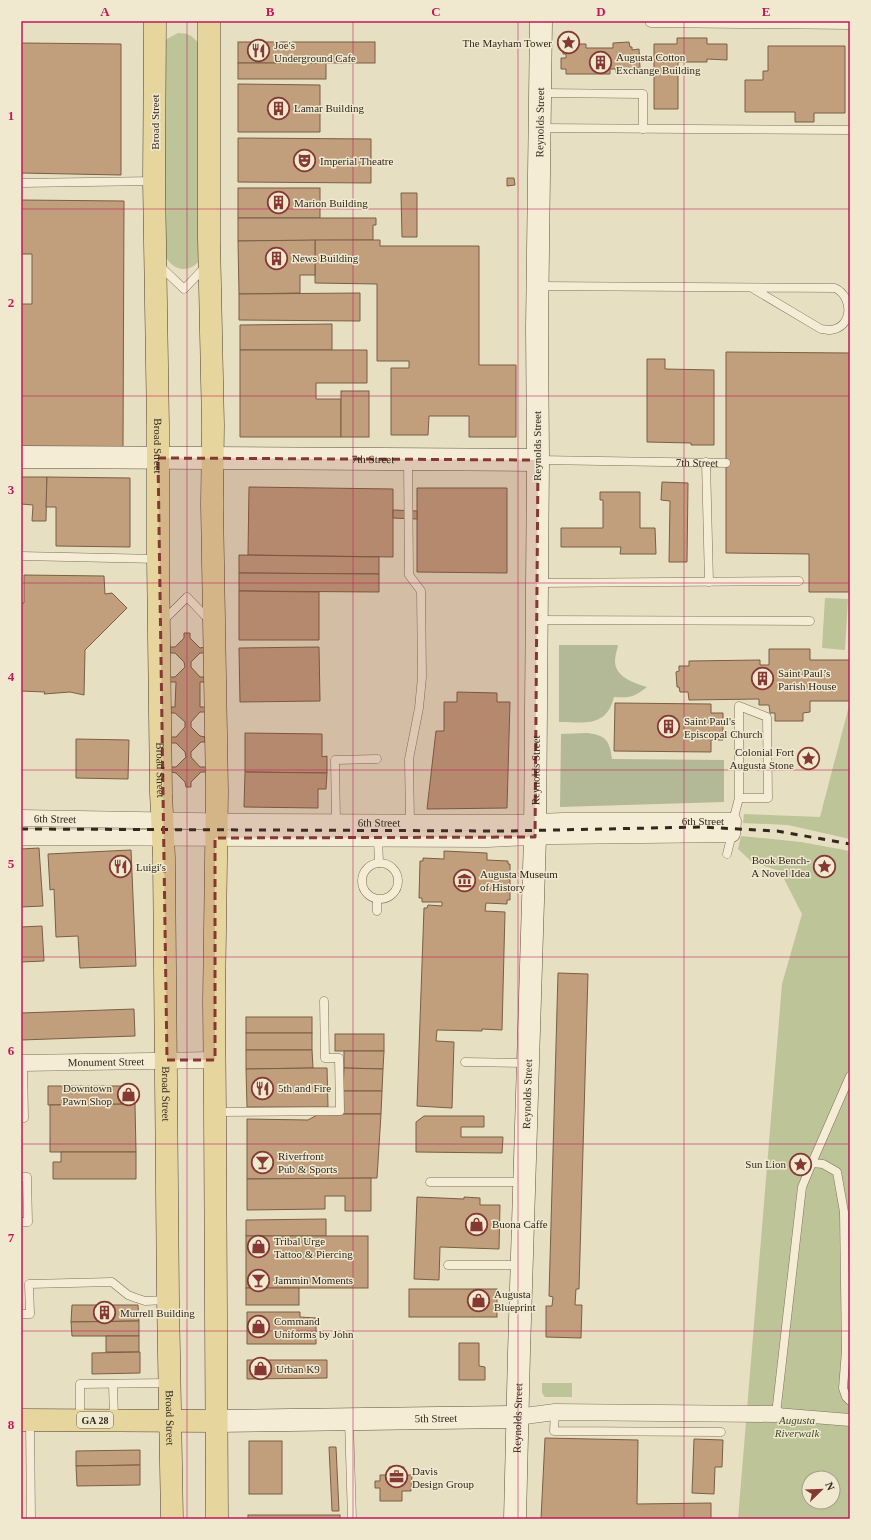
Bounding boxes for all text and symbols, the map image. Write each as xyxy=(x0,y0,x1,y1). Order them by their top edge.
text: A xyxy=(100,4,110,19)
text: B xyxy=(266,4,275,19)
text: C xyxy=(431,4,441,19)
text: D xyxy=(596,4,606,19)
text: E xyxy=(762,4,770,19)
place icon: The Mayham Tower xyxy=(555,30,581,56)
place label: The Mayham Tower xyxy=(463,37,552,49)
restaurant icon: Joe's Underground Cafe xyxy=(246,38,272,64)
place label: Joe's Underground Cafe xyxy=(274,39,356,64)
building icon: Augusta Cotton Exchange Building xyxy=(587,50,613,76)
place label: Augusta Cotton Exchange Building xyxy=(616,51,701,76)
street label: Reynolds Street xyxy=(533,87,546,157)
street label: Broad Street xyxy=(149,94,161,150)
building icon: Lamar Building xyxy=(266,95,292,121)
place label: Lamar Building xyxy=(294,102,364,114)
text: 1 xyxy=(8,108,14,123)
theatre icon: Imperial Theatre xyxy=(292,148,318,174)
place label: Imperial Theatre xyxy=(320,155,394,167)
building icon: Marion Building xyxy=(266,190,292,216)
place label: Marion Building xyxy=(294,197,368,209)
building icon: News Building xyxy=(264,245,290,271)
place label: News Building xyxy=(292,252,359,264)
text: 2 xyxy=(8,295,14,310)
street label: Reynolds Street xyxy=(531,411,543,481)
street label: Broad Street xyxy=(152,418,164,474)
street label: 7th Street xyxy=(352,453,394,465)
street label: 7th Street xyxy=(676,456,718,469)
text: 3 xyxy=(8,482,15,497)
building icon: Saint Paul’s Parish House xyxy=(750,666,776,692)
place label: Saint Paul’s Parish House xyxy=(778,667,836,692)
text: 4 xyxy=(8,669,15,684)
building icon: Saint Paul's Episcopal Church xyxy=(656,714,682,740)
place label: Saint Paul's Episcopal Church xyxy=(684,715,763,740)
street label: Reynolds Street xyxy=(529,735,542,805)
street label: Broad Street xyxy=(154,742,167,798)
place icon: Colonial Fort Augusta Stone xyxy=(796,745,822,771)
place label: Colonial Fort Augusta Stone xyxy=(730,746,794,771)
street label: 6th Street xyxy=(34,812,76,825)
street label: 6th Street xyxy=(682,815,724,827)
street label: 6th Street xyxy=(358,816,400,829)
place icon: Book Bench- A Novel Idea xyxy=(812,853,838,879)
restaurant icon: Luigi's xyxy=(108,854,134,880)
place label: Book Bench- A Novel Idea xyxy=(751,854,810,879)
text: 5 xyxy=(8,856,15,871)
place label: Luigi's xyxy=(136,861,166,873)
museum icon: Augusta Museum of History xyxy=(452,867,478,893)
place label: Augusta Museum of History xyxy=(480,868,558,893)
text: 6 xyxy=(8,1043,15,1058)
street label: Monument Street xyxy=(68,1055,144,1068)
street label: Reynolds Street xyxy=(520,1059,534,1129)
street label: Broad Street xyxy=(160,1066,172,1122)
restaurant icon: 5th and Fire xyxy=(249,1075,275,1101)
shop icon: Downtown Pawn Shop xyxy=(115,1081,141,1107)
place label: Downtown Pawn Shop xyxy=(62,1082,112,1107)
place label: 5th and Fire xyxy=(278,1082,331,1094)
bar icon: Riverfront Pub & Sports xyxy=(249,1149,275,1175)
place label: Riverfront Pub & Sports xyxy=(278,1150,337,1175)
place icon: Sun Lion xyxy=(788,1151,814,1177)
place label: Sun Lion xyxy=(745,1158,786,1170)
shop icon: Buona Caffe xyxy=(463,1211,489,1237)
place label: Buona Caffe xyxy=(492,1218,548,1230)
text: 7 xyxy=(8,1230,15,1245)
shop icon: Tribal Urge Tattoo & Piercing xyxy=(245,1234,271,1260)
place label: Tribal Urge Tattoo & Piercing xyxy=(274,1235,353,1260)
bar icon: Jammin Moments xyxy=(246,1267,272,1293)
place label: Jammin Moments xyxy=(274,1274,353,1286)
shop icon: Augusta Blueprint xyxy=(465,1287,491,1313)
place label: Augusta Blueprint xyxy=(494,1288,536,1313)
building icon: Murrell Building xyxy=(92,1300,118,1326)
place label: Murrell Building xyxy=(120,1307,195,1319)
shop icon: Command Uniforms by John xyxy=(246,1314,272,1340)
place label: Command Uniforms by John xyxy=(274,1315,354,1340)
shop icon: Urban K9 xyxy=(248,1356,274,1382)
place label: Urban K9 xyxy=(276,1363,320,1375)
street label: Reynolds Street xyxy=(511,1383,524,1453)
street label: Broad Street xyxy=(164,1390,177,1446)
road number: GA 28 xyxy=(77,1412,113,1428)
street label: 5th Street xyxy=(415,1412,457,1424)
park label: Augusta Riverwalk xyxy=(774,1414,820,1439)
text: 8 xyxy=(8,1417,15,1432)
office icon: Davis Design Group xyxy=(383,1464,409,1490)
place label: Davis Design Group xyxy=(412,1465,475,1490)
north arrow xyxy=(801,1470,841,1510)
text: N xyxy=(823,1480,837,1492)

